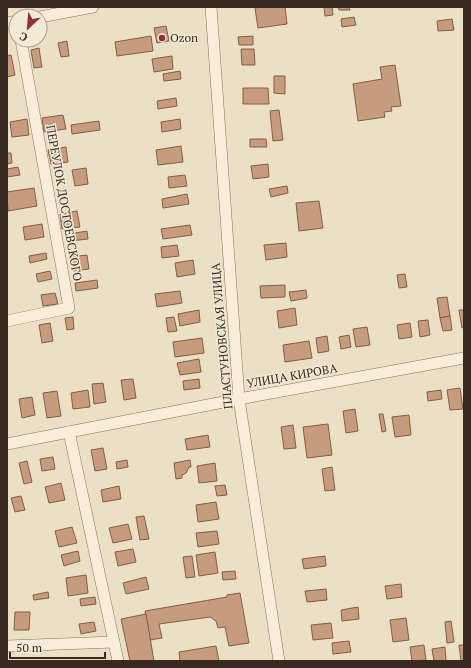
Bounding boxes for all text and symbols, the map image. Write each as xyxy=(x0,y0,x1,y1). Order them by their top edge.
north arrow xyxy=(8,8,48,48)
text: С xyxy=(17,29,30,45)
place label: Ozon xyxy=(170,30,198,45)
marker: Ozon xyxy=(157,33,167,43)
street label: ПЕРЕУЛОК ДОСТОЕВСКОГО xyxy=(43,124,86,282)
street label: ПЛАСТУНОВСКАЯ УЛИЦА xyxy=(208,262,235,410)
street label: УЛИЦА КИРОВА xyxy=(245,360,339,391)
scale bar xyxy=(10,634,105,660)
text: 50 m xyxy=(16,640,43,655)

